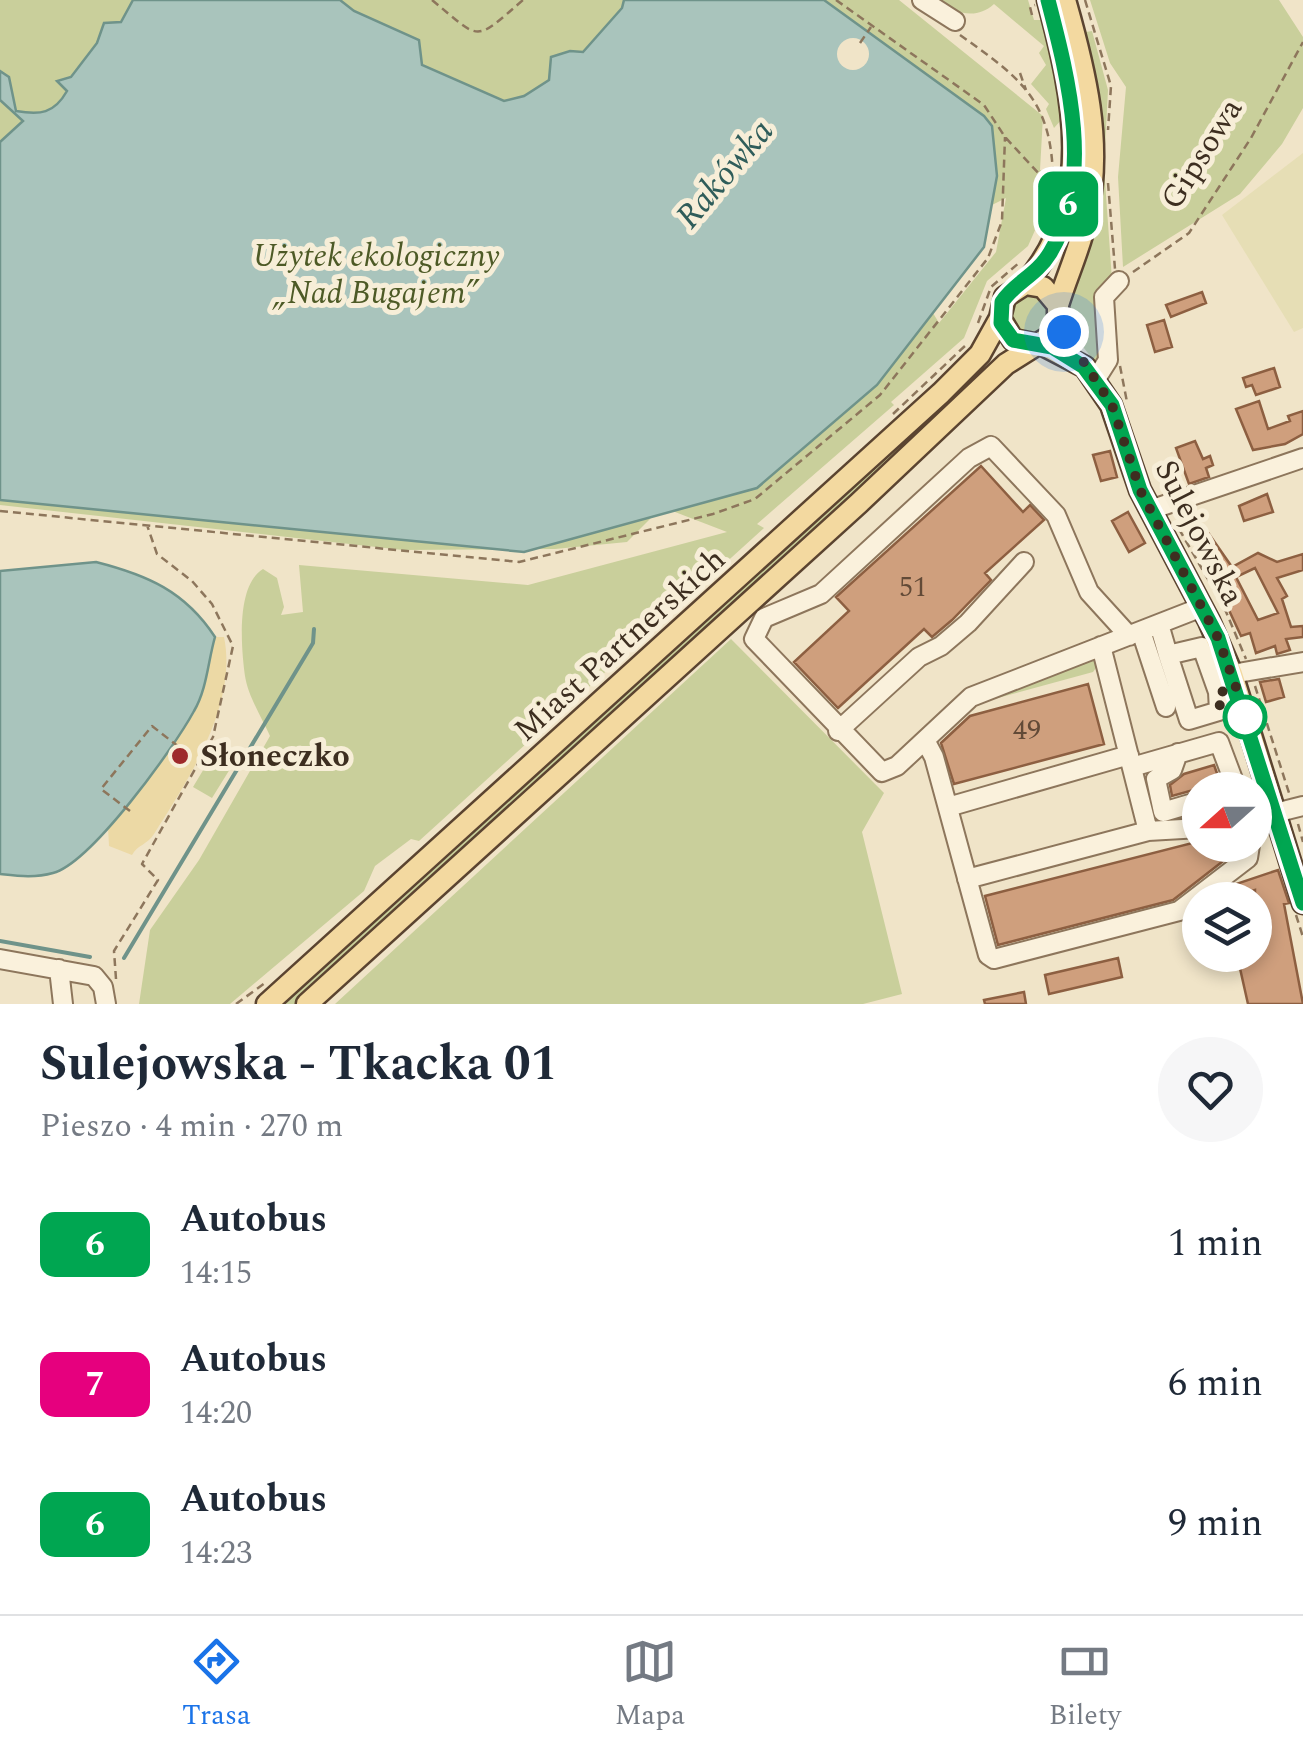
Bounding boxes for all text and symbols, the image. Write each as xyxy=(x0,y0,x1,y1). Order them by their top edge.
street label: Gipsowa xyxy=(1148,88,1256,219)
water label: Rakówka xyxy=(663,107,787,241)
line badge: 6 xyxy=(1036,172,1100,236)
text: 6 xyxy=(1058,178,1078,231)
park label: Użytek ekologiczny „Nad Bugajem” xyxy=(252,232,500,318)
your location xyxy=(1039,307,1089,357)
street label: Sulejowska xyxy=(1141,451,1257,615)
street label: Miast Partnerskich xyxy=(503,536,737,754)
house number: 51 xyxy=(899,566,927,609)
unlabelled marker xyxy=(1224,696,1266,738)
house number: 49 xyxy=(1013,709,1041,752)
place label: Słoneczko xyxy=(200,732,350,781)
marker: Słoneczko xyxy=(169,745,191,767)
north arrow xyxy=(1182,772,1272,862)
map controls xyxy=(1182,772,1272,972)
button: layers xyxy=(1182,882,1272,972)
text: Sulejowska - Tkacka 01 xyxy=(40,1028,558,1101)
button: heart xyxy=(1158,1037,1263,1142)
text: Pieszo · 4 min · 270 m xyxy=(40,1102,343,1151)
text: Autobus xyxy=(180,1191,327,1249)
text: 1 min xyxy=(1168,1215,1263,1273)
text: 6 xyxy=(85,1218,105,1271)
text: 14:15 xyxy=(180,1249,252,1298)
text: Autobus xyxy=(180,1331,327,1389)
text: 6 min xyxy=(1168,1355,1263,1413)
text: 7 xyxy=(85,1358,105,1411)
text: 14:20 xyxy=(180,1389,252,1438)
text: Autobus xyxy=(180,1471,327,1529)
text: 9 min xyxy=(1168,1495,1263,1553)
text: 6 xyxy=(85,1498,105,1551)
text: 14:23 xyxy=(180,1529,252,1578)
tab: Trasa xyxy=(182,1634,251,1737)
tab: Mapa xyxy=(615,1634,685,1737)
tab: Bilety xyxy=(1049,1634,1121,1737)

